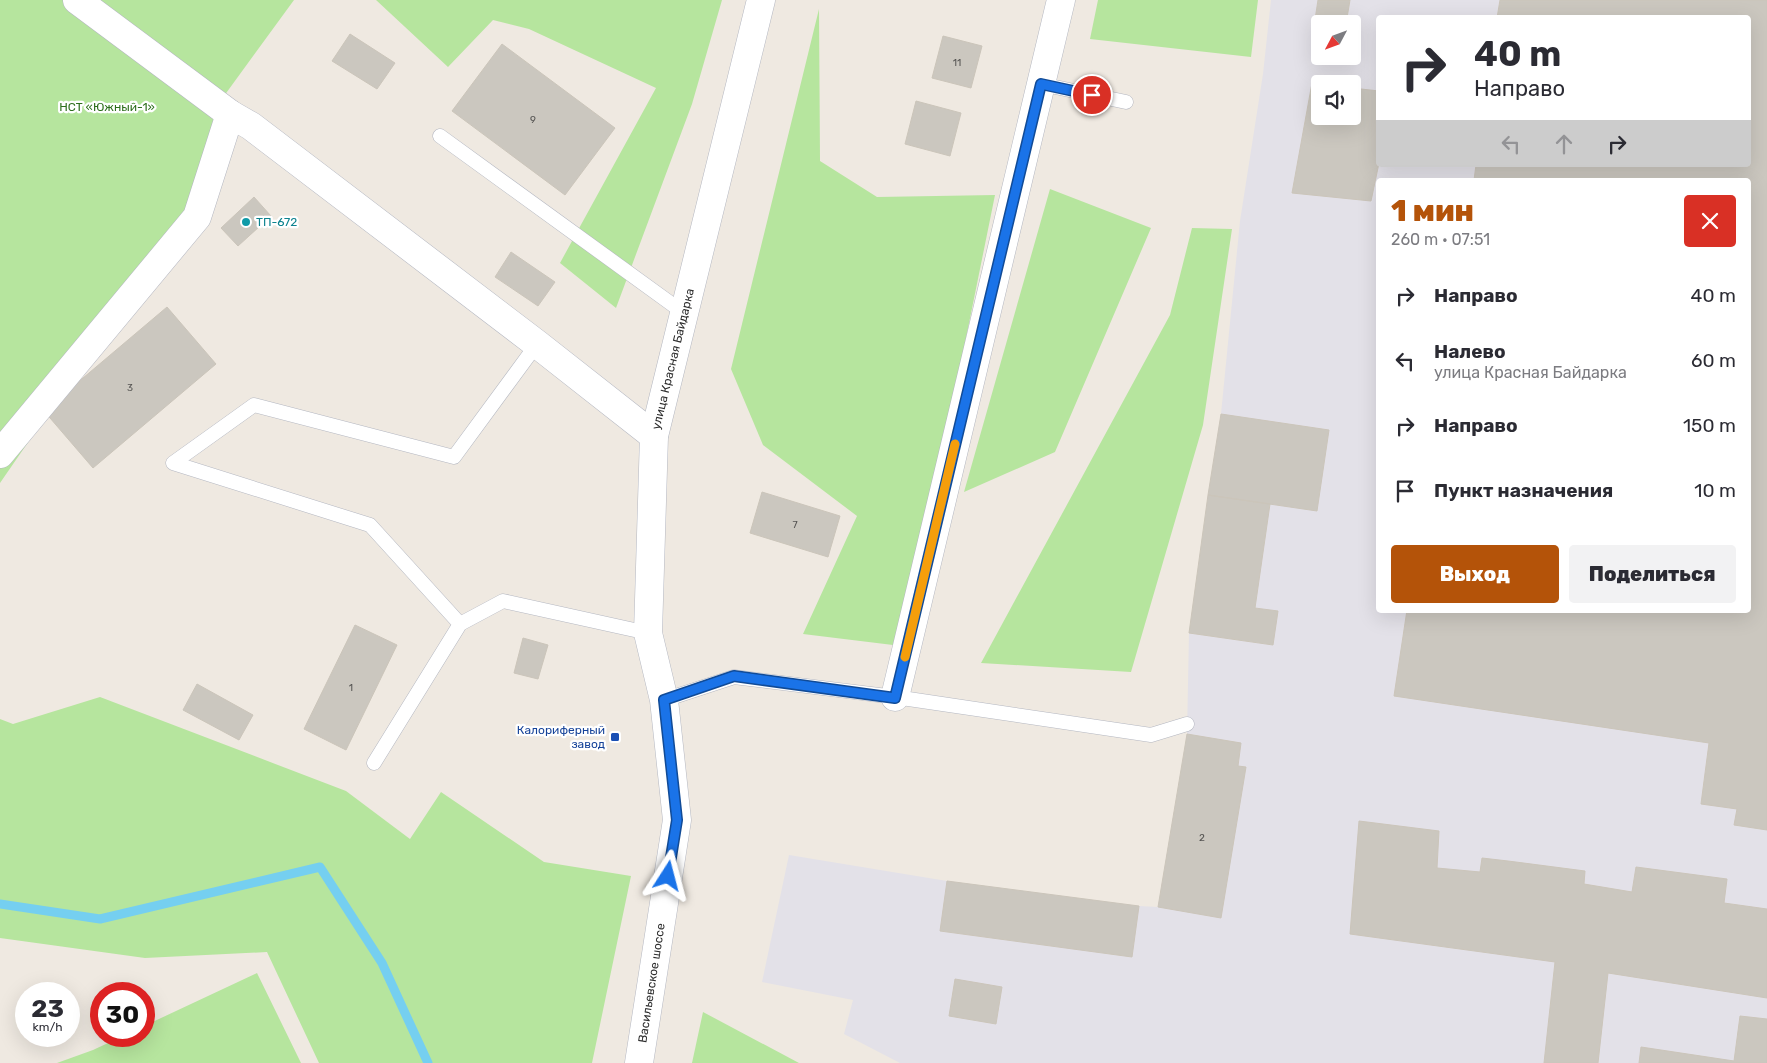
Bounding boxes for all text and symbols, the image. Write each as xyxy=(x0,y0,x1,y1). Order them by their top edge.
north arrow xyxy=(1311,15,1361,65)
map controls xyxy=(1311,15,1361,125)
text: 40 m xyxy=(1474,33,1561,75)
icon: right xyxy=(1391,35,1456,100)
house number: 11 xyxy=(953,57,961,69)
pin xyxy=(1071,74,1113,116)
button: sound xyxy=(1311,75,1361,125)
text: Направо xyxy=(1474,75,1565,102)
icon: arrive xyxy=(1078,81,1106,109)
park label: НСТ «Южный-1» xyxy=(59,100,155,114)
house number: 9 xyxy=(530,114,536,126)
icon: left xyxy=(1497,130,1525,158)
icon: ahead xyxy=(1550,130,1578,158)
icon: right xyxy=(1603,130,1631,158)
text: 1 мин xyxy=(1391,193,1474,229)
button: close xyxy=(1684,195,1736,247)
place label: ТП-672 xyxy=(256,215,297,229)
marker: ТП-672 xyxy=(240,216,252,228)
text: 260 m · 07:51 xyxy=(1391,230,1490,249)
icon: right xyxy=(1391,282,1419,310)
text: Направо xyxy=(1434,284,1518,307)
text: 40 m xyxy=(1691,284,1736,307)
street label: улица Красная Байдарка xyxy=(649,287,697,431)
text: Налево xyxy=(1434,340,1506,363)
icon: left xyxy=(1391,347,1419,375)
text: 60 m xyxy=(1691,349,1736,372)
text: улица Красная Байдарка xyxy=(1434,363,1627,382)
house number: 3 xyxy=(127,382,133,394)
icon: right xyxy=(1391,412,1419,440)
text: Направо xyxy=(1434,414,1518,437)
text: 150 m xyxy=(1683,414,1736,437)
icon: arrive xyxy=(1391,477,1419,505)
text: Пункт назначения xyxy=(1434,479,1613,502)
text: 10 m xyxy=(1694,479,1736,502)
house number: 7 xyxy=(792,519,798,531)
button: Выход xyxy=(1391,545,1559,603)
button: Поделиться xyxy=(1569,545,1736,603)
house number: 1 xyxy=(349,682,353,694)
place label: Калориферный завод xyxy=(517,723,605,751)
marker: Калориферный завод xyxy=(609,731,621,743)
house number: 2 xyxy=(1199,832,1205,844)
position arrow xyxy=(641,849,693,901)
street label: Васильевское шоссе xyxy=(635,922,668,1044)
speed limit sign: 30 xyxy=(90,982,155,1047)
text: 23 xyxy=(31,994,64,1023)
text: km/h xyxy=(33,1020,62,1034)

